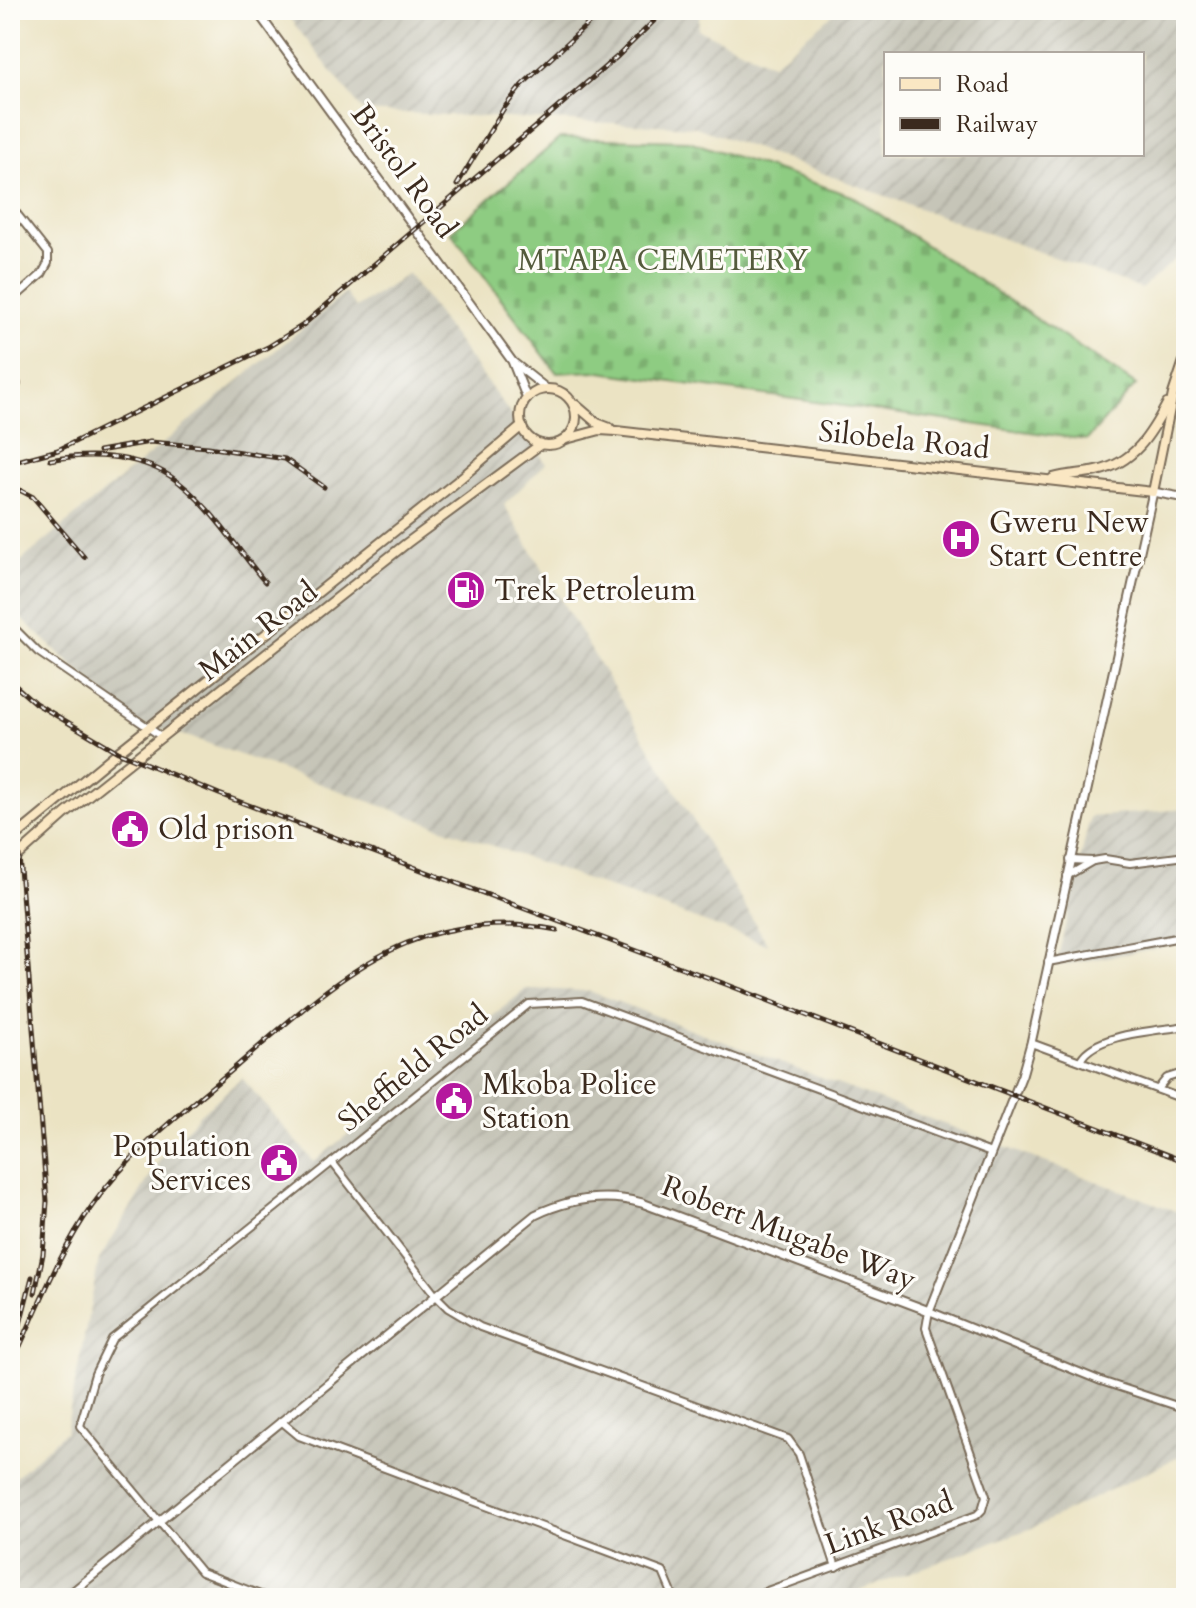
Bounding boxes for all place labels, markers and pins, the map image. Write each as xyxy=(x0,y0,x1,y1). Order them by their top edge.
place label: Gweru New Start Centre xyxy=(989,502,1149,577)
hospital icon: Gweru New Start Centre xyxy=(940,518,982,560)
fuel station icon: Trek Petroleum xyxy=(445,569,487,611)
place label: Trek Petroleum xyxy=(494,570,696,611)
public building icon: Old prison xyxy=(109,808,151,850)
place label: Old prison xyxy=(158,809,294,850)
place label: Mkoba Police Station xyxy=(482,1064,657,1139)
public building icon: Mkoba Police Station xyxy=(433,1080,475,1122)
place label: Population Services xyxy=(113,1126,251,1201)
public building icon: Population Services xyxy=(258,1142,300,1184)

